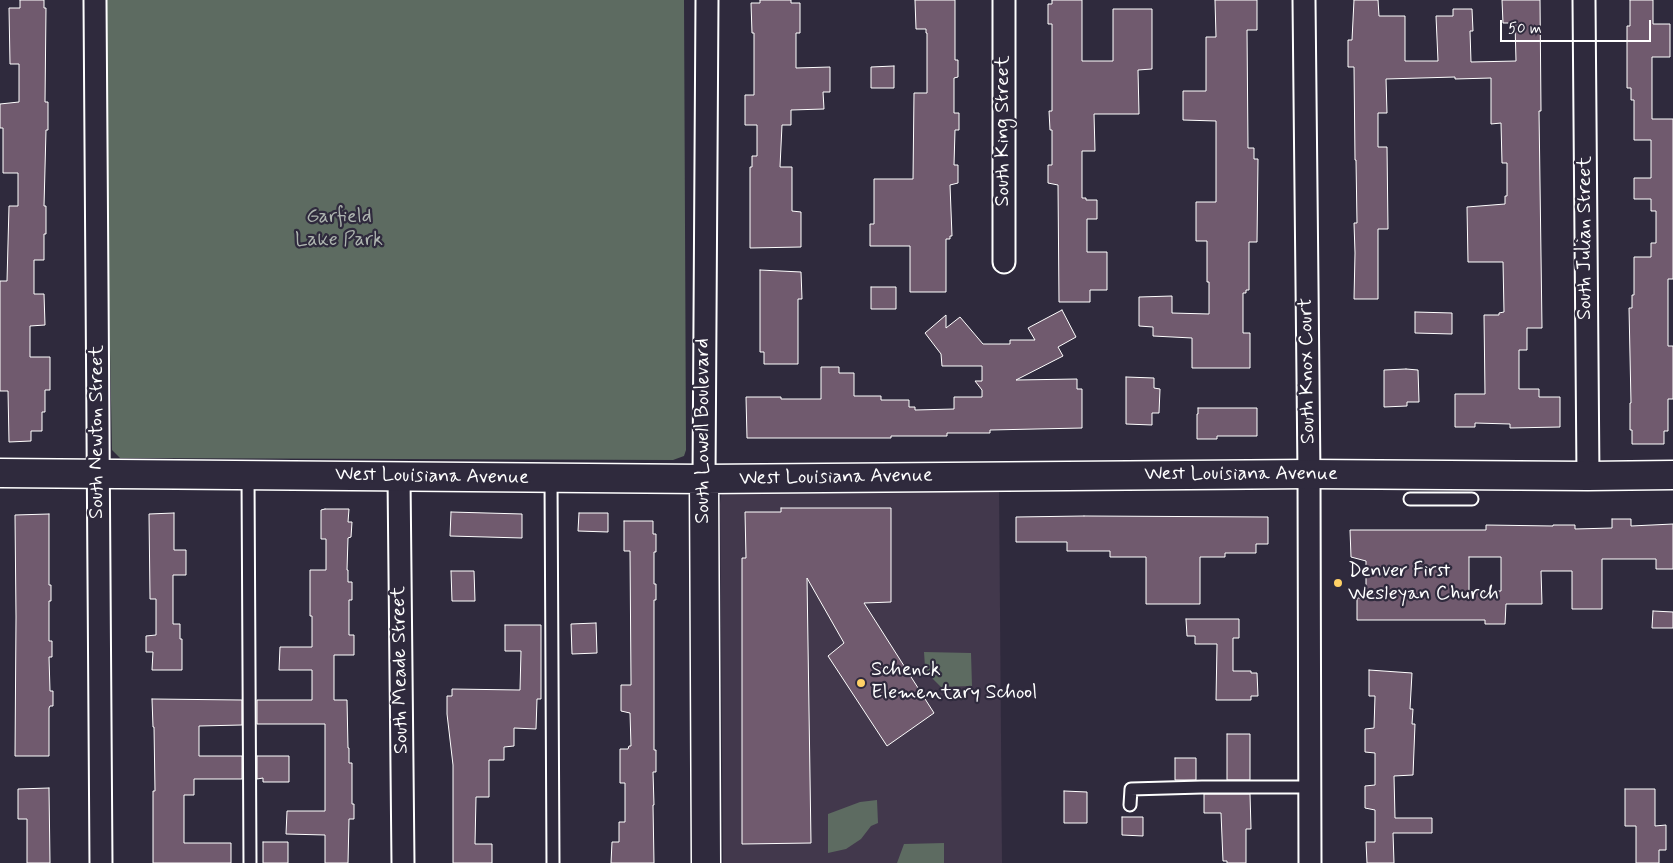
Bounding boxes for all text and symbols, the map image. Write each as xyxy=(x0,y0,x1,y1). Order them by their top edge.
scale bar xyxy=(1503,10,1654,42)
text: 50 m xyxy=(1508,19,1542,39)
street label: South King Street xyxy=(992,55,1016,207)
street label: South Julian Street xyxy=(1574,156,1598,320)
park label: Garfield Lake Park xyxy=(295,206,383,253)
street label: South Knox Court xyxy=(1295,298,1321,444)
street label: South Lowell Boulevard xyxy=(692,338,716,524)
street label: South Newton Street xyxy=(86,345,110,519)
street label: West Louisiana Avenue xyxy=(335,463,529,491)
street label: West Louisiana Avenue xyxy=(1144,463,1338,487)
street label: West Louisiana Avenue xyxy=(739,464,933,492)
place label: Denver First Wesleyan Church xyxy=(1348,560,1499,607)
marker: Denver First Wesleyan Church xyxy=(1332,577,1344,589)
street label: South Meade Street xyxy=(388,586,414,754)
place label: Schenck Elementary School xyxy=(871,659,1037,706)
marker: Schenck Elementary School xyxy=(855,677,867,689)

